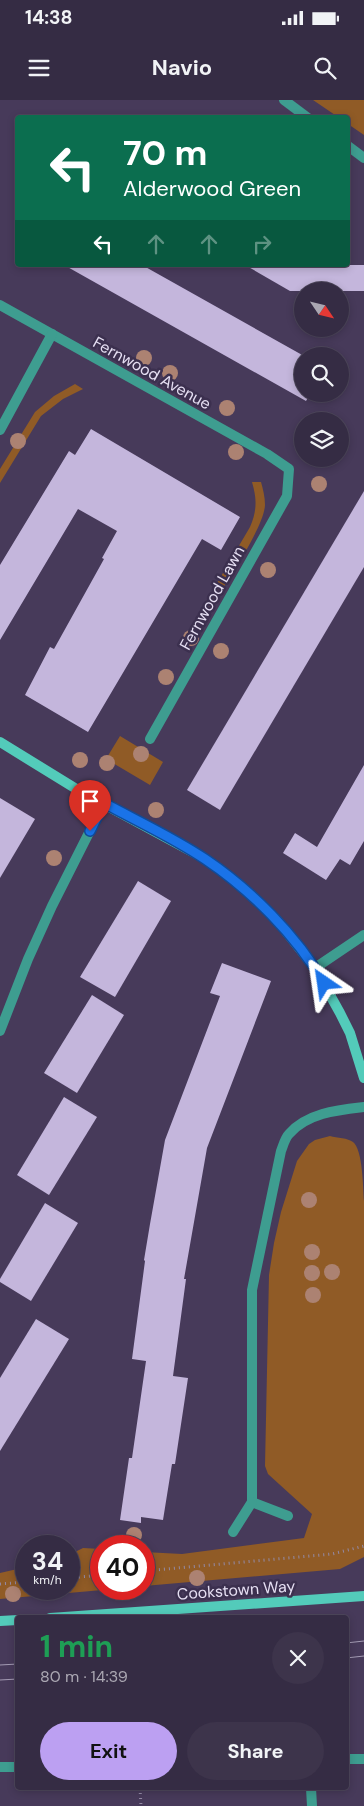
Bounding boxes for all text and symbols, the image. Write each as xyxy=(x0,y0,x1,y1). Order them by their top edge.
text: 14:38 xyxy=(25,5,73,30)
text: Navio xyxy=(152,53,212,82)
icon: menu xyxy=(25,54,53,82)
icon: search xyxy=(311,54,339,82)
text: 70 m xyxy=(123,130,207,176)
icon: left xyxy=(40,135,105,200)
text: Alderwood Green xyxy=(123,174,301,203)
icon: left xyxy=(89,230,117,258)
icon: ahead xyxy=(142,230,170,258)
icon: ahead xyxy=(195,230,223,258)
icon: right xyxy=(248,230,276,258)
north arrow xyxy=(294,282,349,338)
map controls xyxy=(294,282,349,467)
street label: Fernwood Avenue xyxy=(89,332,215,414)
button: search xyxy=(294,347,349,402)
button: layers xyxy=(294,412,349,467)
street label: Fernwood Lawn xyxy=(175,542,249,654)
pin xyxy=(69,780,111,831)
icon: arrive xyxy=(76,787,104,815)
position arrow xyxy=(297,956,349,1008)
speed limit sign: 40 xyxy=(90,1535,155,1600)
text: 34 xyxy=(32,1545,63,1578)
text: km/h xyxy=(33,1572,62,1588)
street label: Cookstown Way xyxy=(176,1575,296,1605)
text: 1 min xyxy=(40,1627,113,1666)
button: close xyxy=(272,1632,324,1684)
text: 80 m · 14:39 xyxy=(40,1666,128,1687)
button: Exit xyxy=(40,1722,177,1780)
button: Share xyxy=(187,1722,324,1780)

